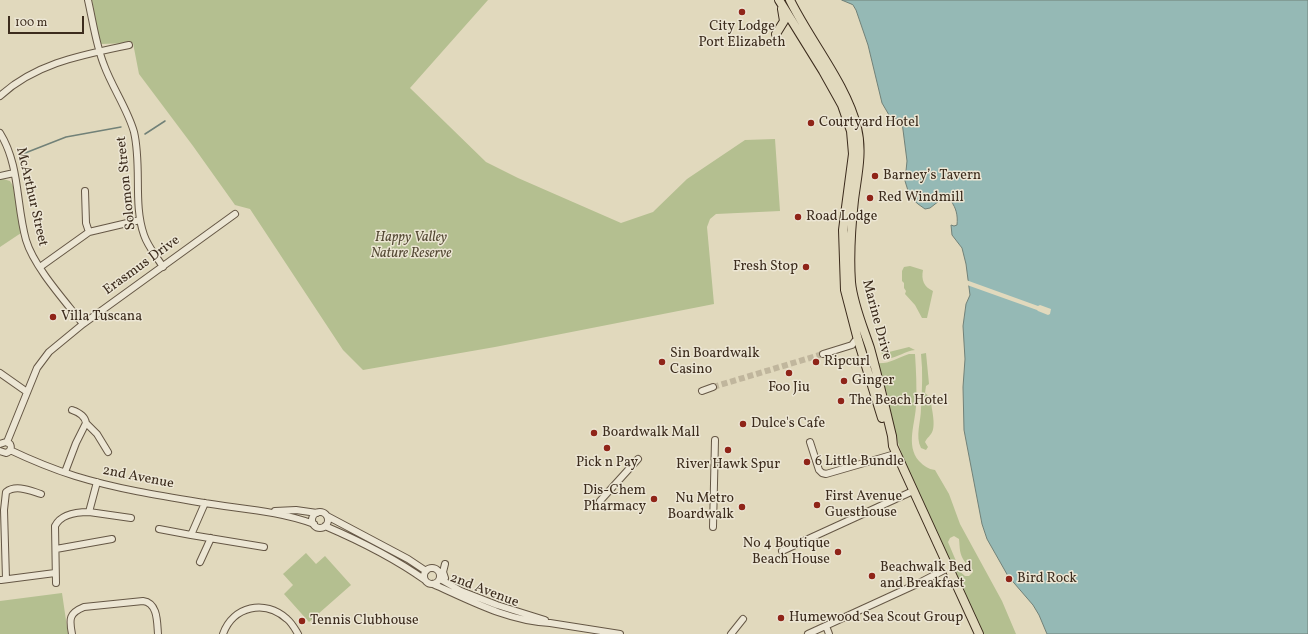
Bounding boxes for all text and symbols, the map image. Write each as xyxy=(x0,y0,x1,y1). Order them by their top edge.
marker: City Lodge Port Elizabeth xyxy=(737,7,747,17)
scale bar xyxy=(10,8,86,34)
text: 100 m xyxy=(15,15,47,31)
place label: City Lodge Port Elizabeth xyxy=(698,19,786,52)
place label: Courtyard Hotel xyxy=(819,115,919,131)
marker: Courtyard Hotel xyxy=(806,118,816,128)
street label: Solomon Street xyxy=(114,135,140,231)
street label: McArthur Street xyxy=(11,146,51,248)
place label: Barney’s Tavern xyxy=(883,168,981,184)
marker: Barney’s Tavern xyxy=(870,171,880,181)
place label: Red Windmill xyxy=(878,190,964,206)
marker: Red Windmill xyxy=(865,193,875,203)
place label: Road Lodge xyxy=(806,209,877,225)
marker: Road Lodge xyxy=(793,212,803,222)
park label: Happy Valley Nature Reserve xyxy=(371,230,451,262)
street label: Erasmus Drive xyxy=(100,233,184,299)
place label: Fresh Stop xyxy=(733,259,798,275)
marker: Fresh Stop xyxy=(801,262,811,272)
street label: Marine Drive xyxy=(857,278,895,362)
place label: Villa Tuscana xyxy=(61,309,142,325)
marker: Villa Tuscana xyxy=(48,312,58,322)
place label: Sin Boardwalk Casino xyxy=(670,346,760,378)
place label: Ripcurl xyxy=(824,354,870,370)
marker: Sin Boardwalk Casino xyxy=(657,357,667,367)
marker: Ripcurl xyxy=(811,357,821,367)
marker: Foo Jiu xyxy=(784,368,794,378)
place label: Ginger xyxy=(852,373,894,389)
marker: Ginger xyxy=(839,376,849,386)
place label: Foo Jiu xyxy=(768,380,810,396)
place label: The Beach Hotel xyxy=(849,393,948,409)
marker: The Beach Hotel xyxy=(836,396,846,406)
place label: Dulce's Cafe xyxy=(751,416,825,432)
marker: Dulce's Cafe xyxy=(738,419,748,429)
place label: Boardwalk Mall xyxy=(602,425,700,441)
marker: Boardwalk Mall xyxy=(589,428,599,438)
marker: Pick n Pay xyxy=(602,443,612,453)
marker: River Hawk Spur xyxy=(723,445,733,455)
place label: 6 Little Bundle xyxy=(815,454,904,470)
place label: Pick n Pay xyxy=(576,455,638,471)
place label: River Hawk Spur xyxy=(676,457,780,473)
marker: 6 Little Bundle xyxy=(802,457,812,467)
street label: 2nd Avenue xyxy=(101,463,175,493)
place label: Dis-Chem Pharmacy xyxy=(583,483,646,516)
place label: First Avenue Guesthouse xyxy=(825,489,902,522)
place label: Nu Metro Boardwalk xyxy=(667,491,734,524)
marker: Dis-Chem Pharmacy xyxy=(649,494,659,504)
marker: First Avenue Guesthouse xyxy=(812,500,822,510)
marker: Nu Metro Boardwalk xyxy=(737,502,747,512)
place label: No 4 Boutique Beach House xyxy=(743,536,830,568)
marker: No 4 Boutique Beach House xyxy=(833,547,843,557)
place label: Beachwalk Bed and Breakfast xyxy=(880,560,972,592)
street label: 2nd Avenue xyxy=(447,570,521,612)
marker: Beachwalk Bed and Breakfast xyxy=(867,571,877,581)
place label: Bird Rock xyxy=(1017,571,1077,587)
marker: Bird Rock xyxy=(1004,574,1014,584)
place label: Humewood Sea Scout Group xyxy=(789,610,963,626)
place label: Tennis Clubhouse xyxy=(310,613,419,629)
marker: Humewood Sea Scout Group xyxy=(776,613,786,623)
marker: Tennis Clubhouse xyxy=(297,616,307,626)

